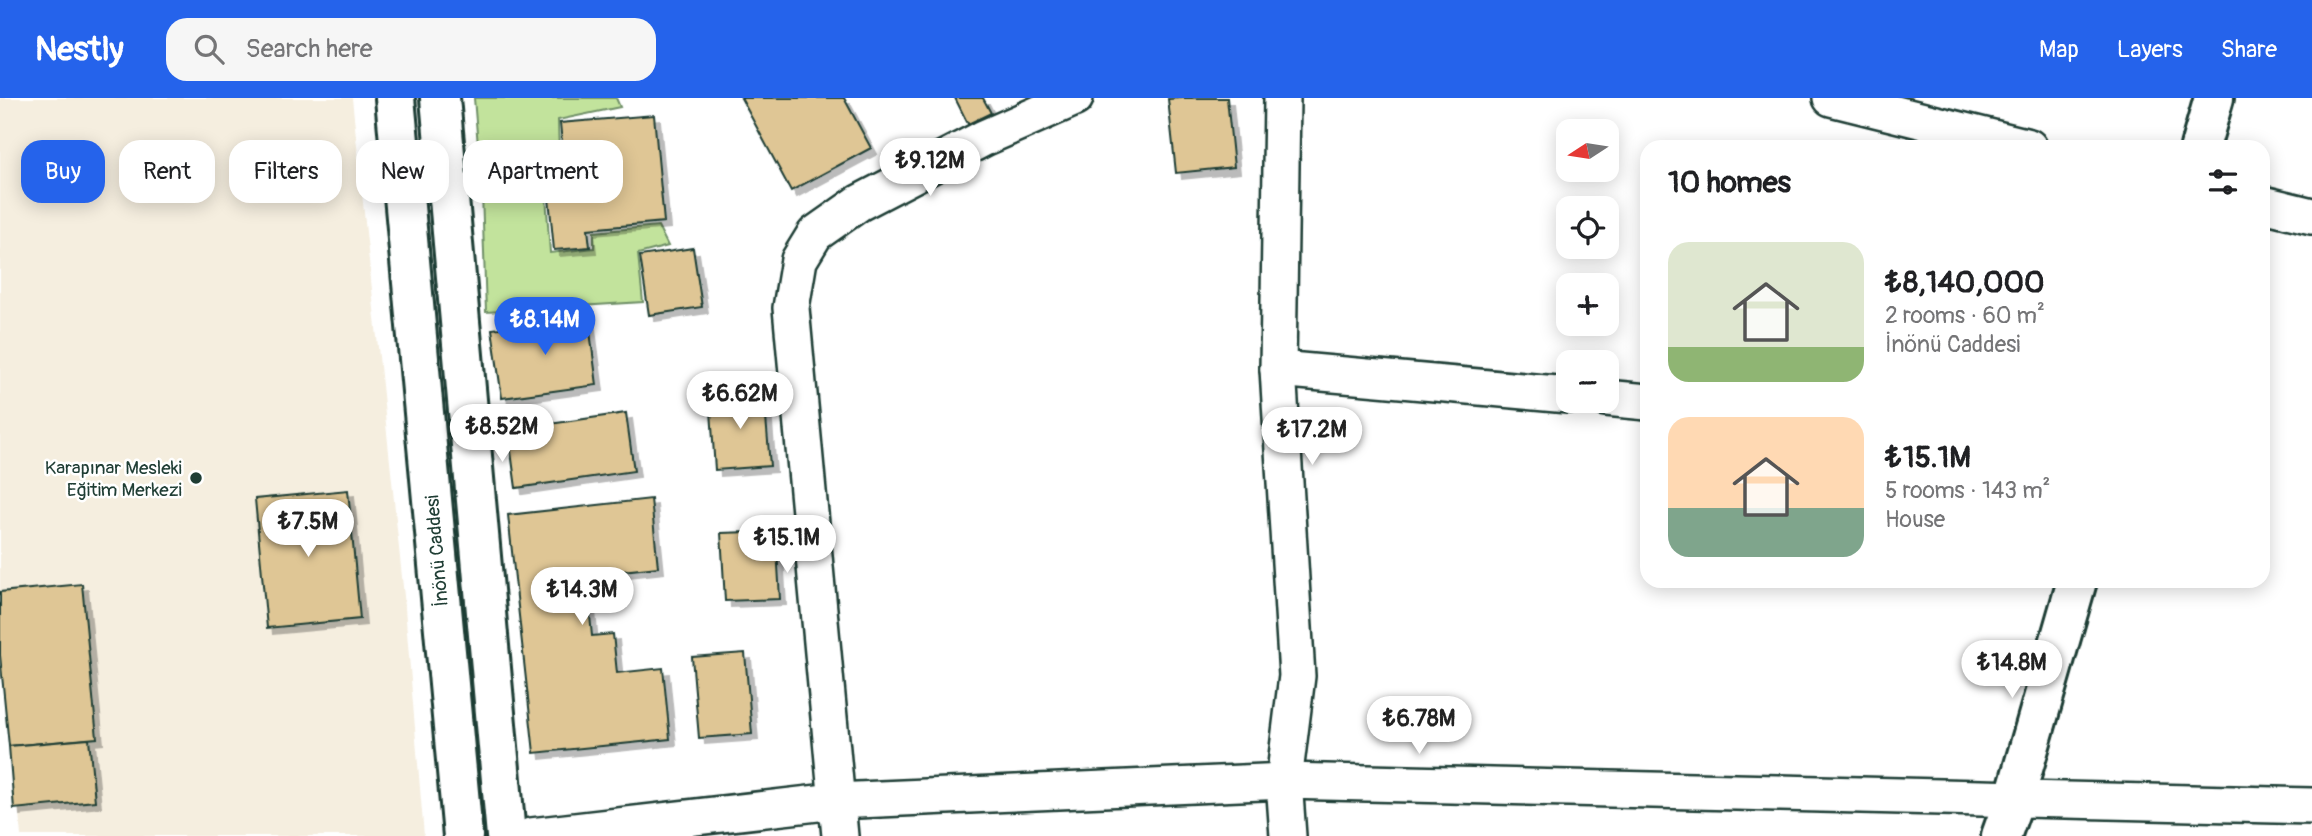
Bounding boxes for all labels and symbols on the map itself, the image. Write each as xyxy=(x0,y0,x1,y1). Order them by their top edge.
north arrow xyxy=(1556,119,1619,182)
pin: ₺9.12M xyxy=(873,139,987,198)
pin: ₺8.14M xyxy=(488,298,602,357)
pin: ₺6.62M xyxy=(683,372,797,431)
pin: ₺8.52M xyxy=(445,404,559,464)
pin: ₺17.2M xyxy=(1255,408,1369,467)
place label: Karapınar Mesleki Eğitim Merkezi xyxy=(45,456,182,502)
marker: Karapınar Mesleki Eğitim Merkezi xyxy=(188,470,204,486)
street label: İnönü Caddesi xyxy=(420,494,454,608)
pin: ₺7.5M xyxy=(259,500,357,559)
pin: ₺15.1M xyxy=(730,516,844,575)
pin: ₺14.3M xyxy=(525,568,639,627)
pin: ₺14.8M xyxy=(1955,640,2069,700)
pin: ₺6.78M xyxy=(1362,696,1476,756)

